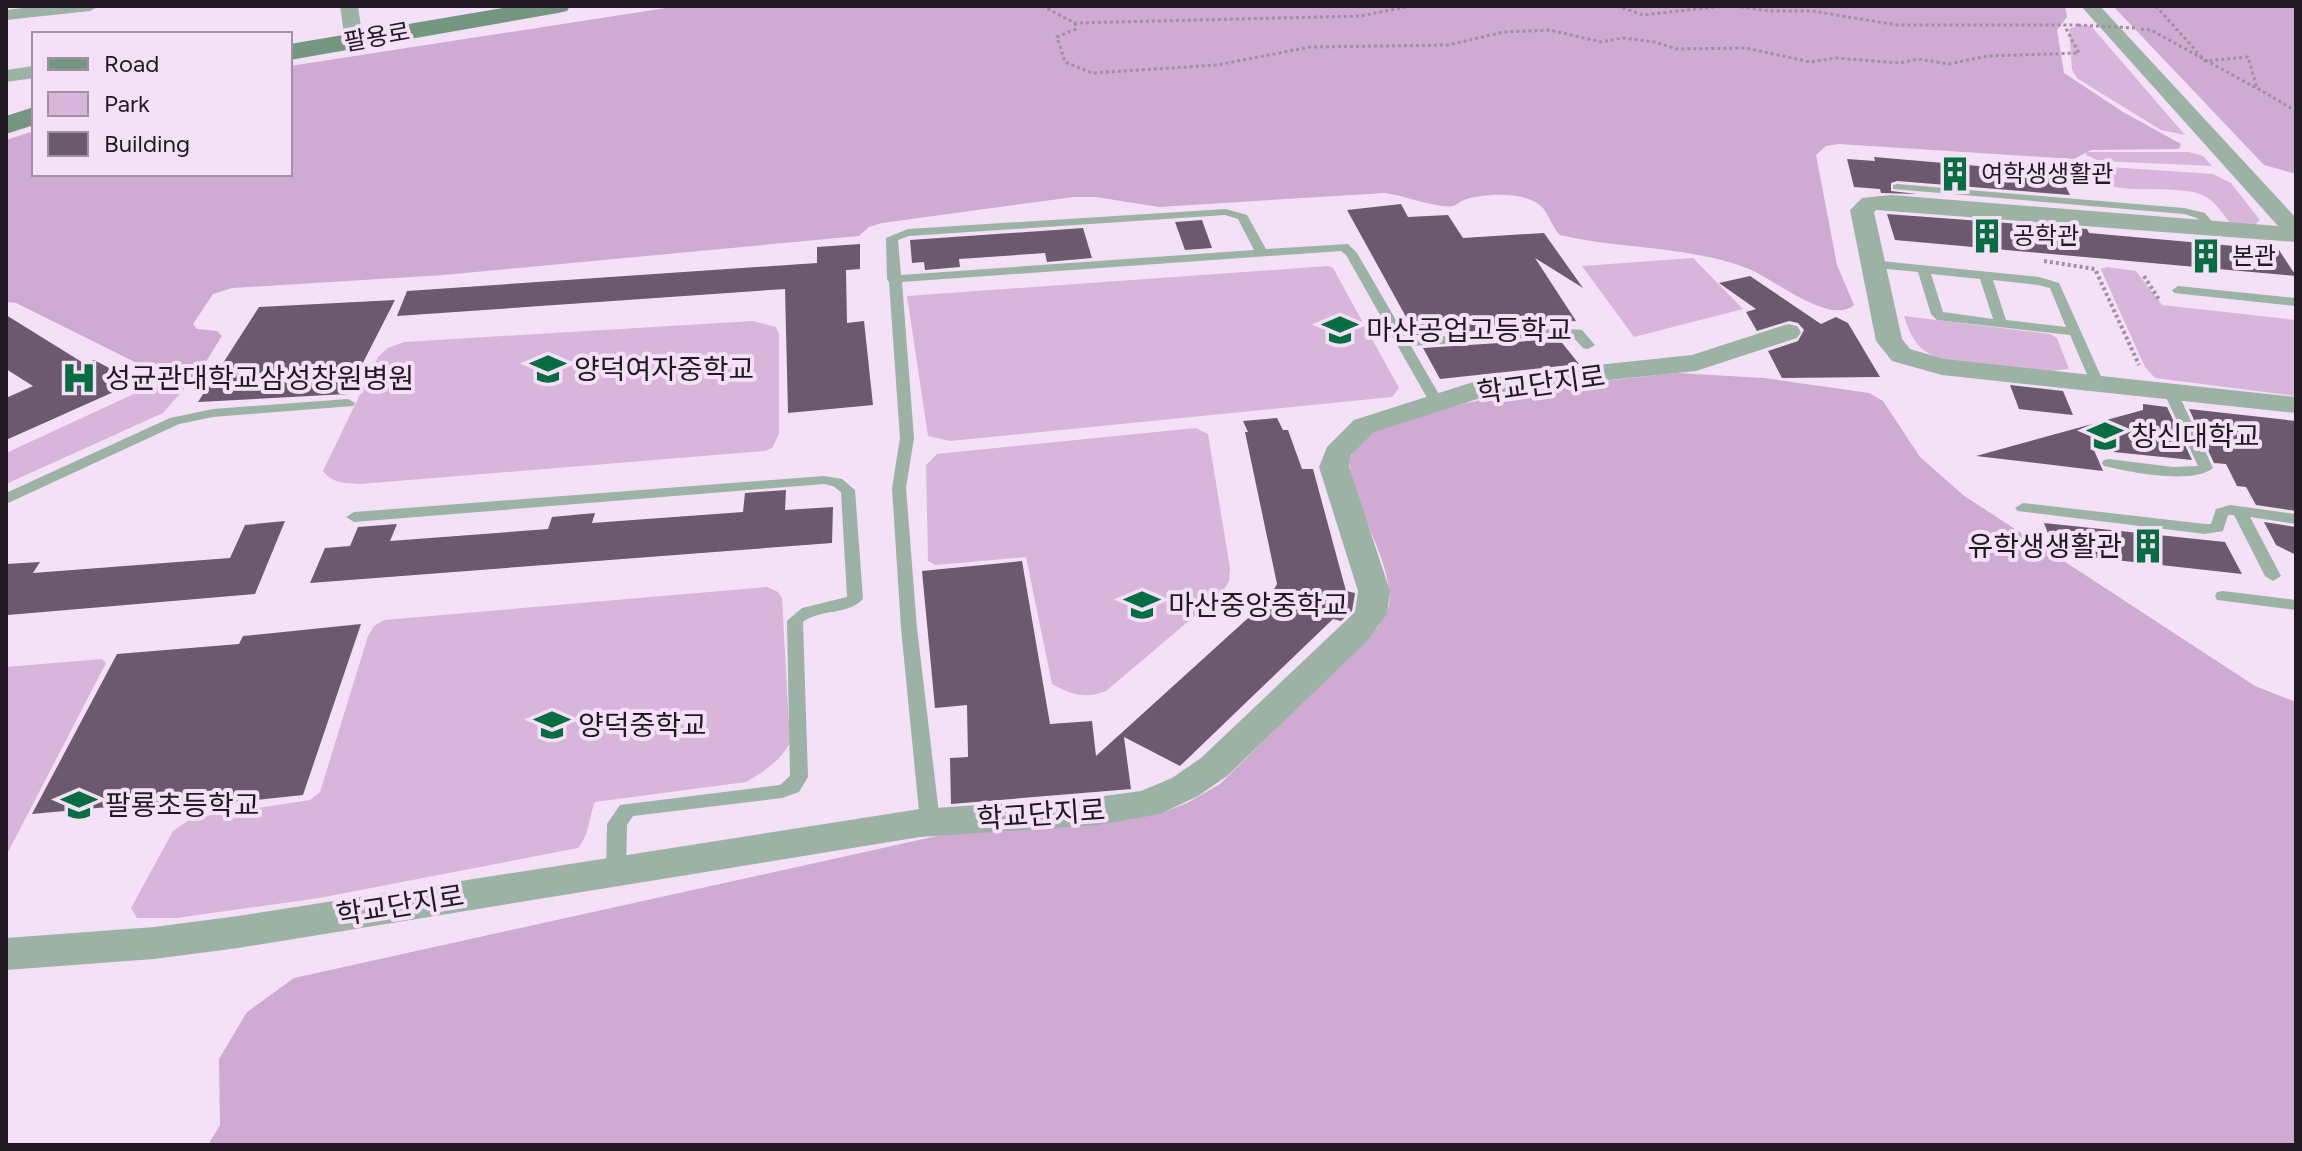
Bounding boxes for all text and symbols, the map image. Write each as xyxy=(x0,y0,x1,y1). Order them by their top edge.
street label: 팔용로 xyxy=(342,16,412,57)
legend xyxy=(32,32,292,176)
text: Road xyxy=(104,49,159,78)
text: Park xyxy=(104,89,150,118)
text: Building xyxy=(104,129,190,158)
building icon: 여학생생활관 xyxy=(1936,155,1974,193)
place label: 여학생생활관 xyxy=(1981,159,2113,188)
building icon: 공학관 xyxy=(1968,217,2006,255)
place label: 공학관 xyxy=(2013,221,2079,250)
building icon: 본관 xyxy=(2187,237,2225,275)
place label: 본관 xyxy=(2232,241,2276,270)
school or university icon: 마산공업고등학교 xyxy=(1321,311,1359,349)
place label: 마산공업고등학교 xyxy=(1366,313,1572,347)
school or university icon: 양덕여자중학교 xyxy=(529,350,567,388)
place label: 양덕여자중학교 xyxy=(574,352,754,386)
street label: 학교단지로 xyxy=(1475,358,1607,410)
hospital icon: 성균관대학교삼성창원병원 xyxy=(60,359,98,397)
place label: 성균관대학교삼성창원병원 xyxy=(105,361,414,395)
school or university icon: 창신대학교 xyxy=(2086,417,2124,455)
place label: 창신대학교 xyxy=(2131,419,2260,453)
building icon: 유학생생활관 xyxy=(2129,527,2167,565)
place label: 유학생생활관 xyxy=(1967,529,2122,563)
school or university icon: 마산중앙중학교 xyxy=(1123,586,1161,624)
place label: 마산중앙중학교 xyxy=(1168,588,1348,622)
school or university icon: 양덕중학교 xyxy=(533,706,571,744)
place label: 양덕중학교 xyxy=(578,708,707,742)
school or university icon: 팔룡초등학교 xyxy=(60,786,98,824)
place label: 팔룡초등학교 xyxy=(105,788,260,822)
street label: 학교단지로 xyxy=(976,793,1106,835)
street label: 학교단지로 xyxy=(334,878,466,932)

